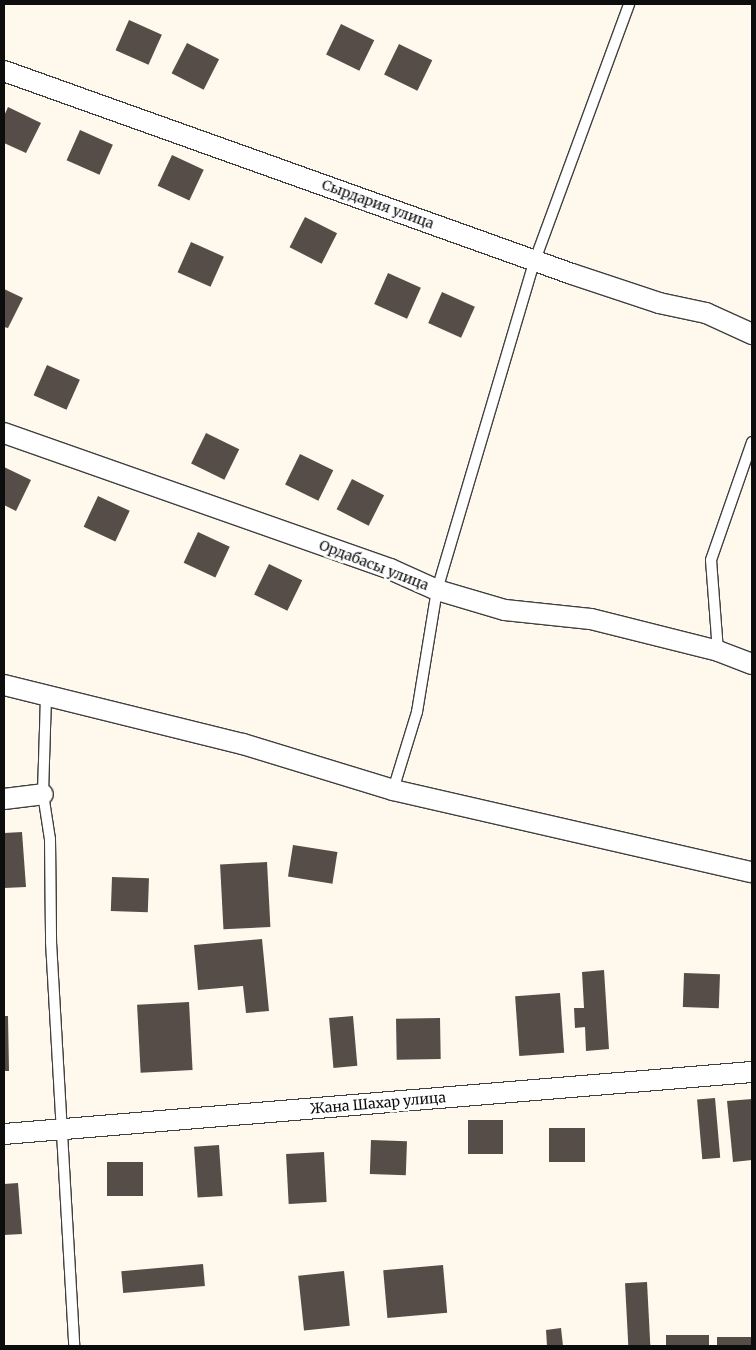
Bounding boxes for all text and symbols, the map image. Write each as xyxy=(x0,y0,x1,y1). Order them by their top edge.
street label: Сырдария улица xyxy=(320,176,436,232)
street label: Ордабасы улица xyxy=(317,536,431,594)
street label: Жана Шахар улица xyxy=(309,1089,447,1117)

